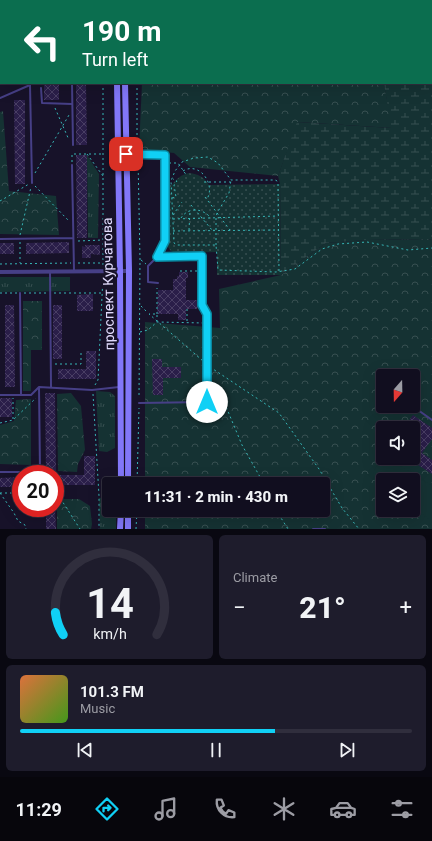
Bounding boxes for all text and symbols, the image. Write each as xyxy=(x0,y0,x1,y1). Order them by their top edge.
text: 190 m xyxy=(82,15,161,48)
icon: left xyxy=(16,16,68,68)
text: Turn left xyxy=(82,49,148,70)
pin xyxy=(109,137,143,171)
icon: arrive xyxy=(115,143,137,165)
street label: проспект Курчатова xyxy=(99,217,117,351)
north arrow xyxy=(376,369,420,413)
map controls xyxy=(376,369,420,517)
position arrow xyxy=(186,381,228,423)
button: sound xyxy=(376,421,420,465)
speed limit sign: 20 xyxy=(12,465,64,517)
button: layers xyxy=(376,473,420,517)
text: 11:31 · 2 min · 430 m xyxy=(144,488,288,506)
text: Climate xyxy=(233,570,277,585)
text: 14 xyxy=(86,579,133,628)
text: 21° xyxy=(299,590,346,625)
text: − xyxy=(233,595,246,620)
text: + xyxy=(400,595,412,620)
text: km/h xyxy=(93,626,126,642)
text: 101.3 FM xyxy=(80,683,144,701)
text: Music xyxy=(80,701,115,716)
icon: previous xyxy=(74,739,96,761)
icon: pause xyxy=(205,739,227,761)
icon: next xyxy=(336,739,358,761)
icon: directions xyxy=(93,795,121,823)
icon: music xyxy=(152,795,180,823)
icon: phone xyxy=(211,795,239,823)
icon: climate xyxy=(270,795,298,823)
icon: car xyxy=(329,795,357,823)
icon: filters xyxy=(388,795,416,823)
text: 11:29 xyxy=(16,799,62,820)

